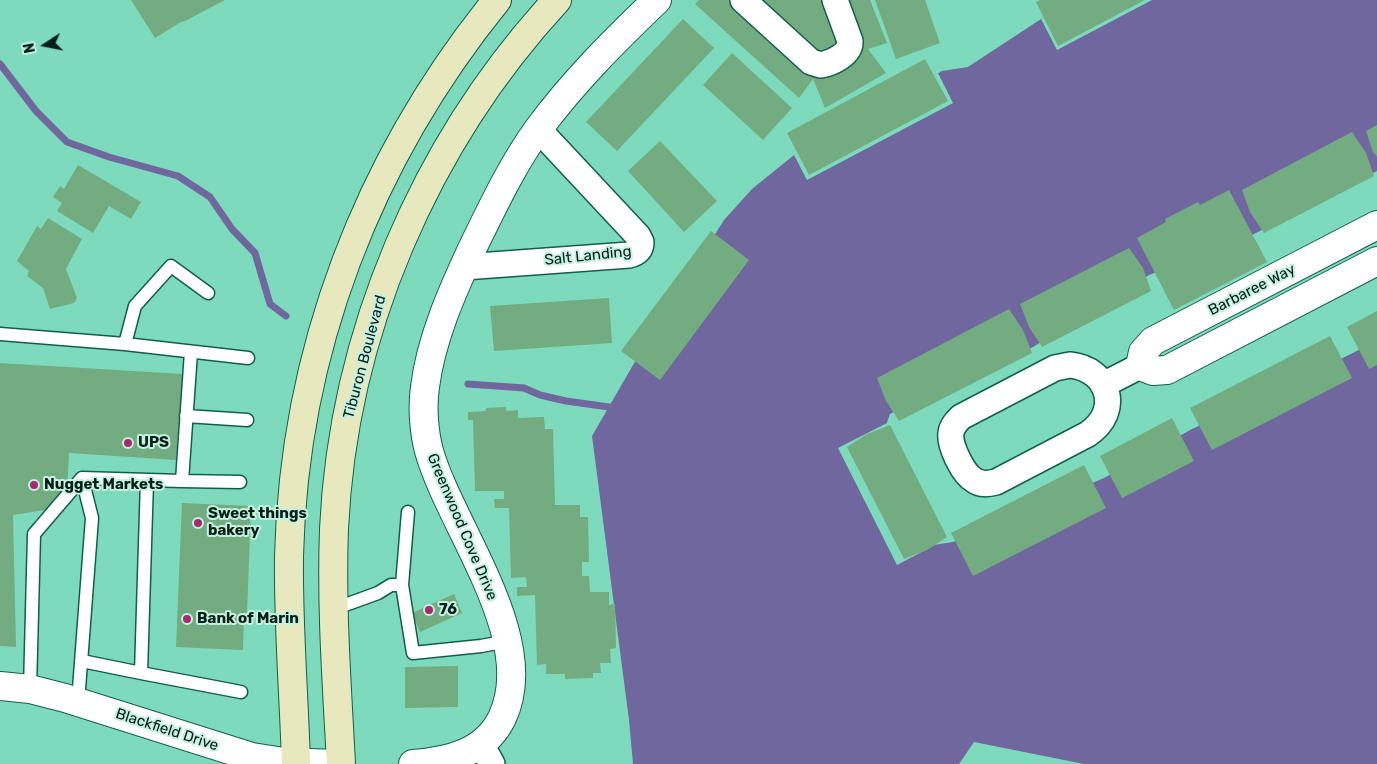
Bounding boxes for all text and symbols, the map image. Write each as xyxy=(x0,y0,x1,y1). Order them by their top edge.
north arrow xyxy=(20,20,70,70)
text: N xyxy=(20,41,39,55)
street label: Salt Landing xyxy=(544,242,632,270)
street label: Barbaree Way xyxy=(1205,260,1299,320)
street label: Tiburon Boulevard xyxy=(340,293,390,421)
place label: UPS xyxy=(138,434,169,452)
marker: UPS xyxy=(122,437,134,449)
street label: Greenwood Cove Drive xyxy=(423,451,501,603)
place label: Nugget Markets xyxy=(44,476,163,494)
marker: Nugget Markets xyxy=(28,479,40,491)
place label: Sweet things bakery xyxy=(208,505,307,540)
marker: Sweet things bakery xyxy=(192,517,204,529)
place label: 76 xyxy=(439,601,457,619)
marker: 76 xyxy=(423,604,435,616)
place label: Bank of Marin xyxy=(197,610,299,628)
marker: Bank of Marin xyxy=(181,613,193,625)
street label: Blackfield Drive xyxy=(113,705,221,755)

